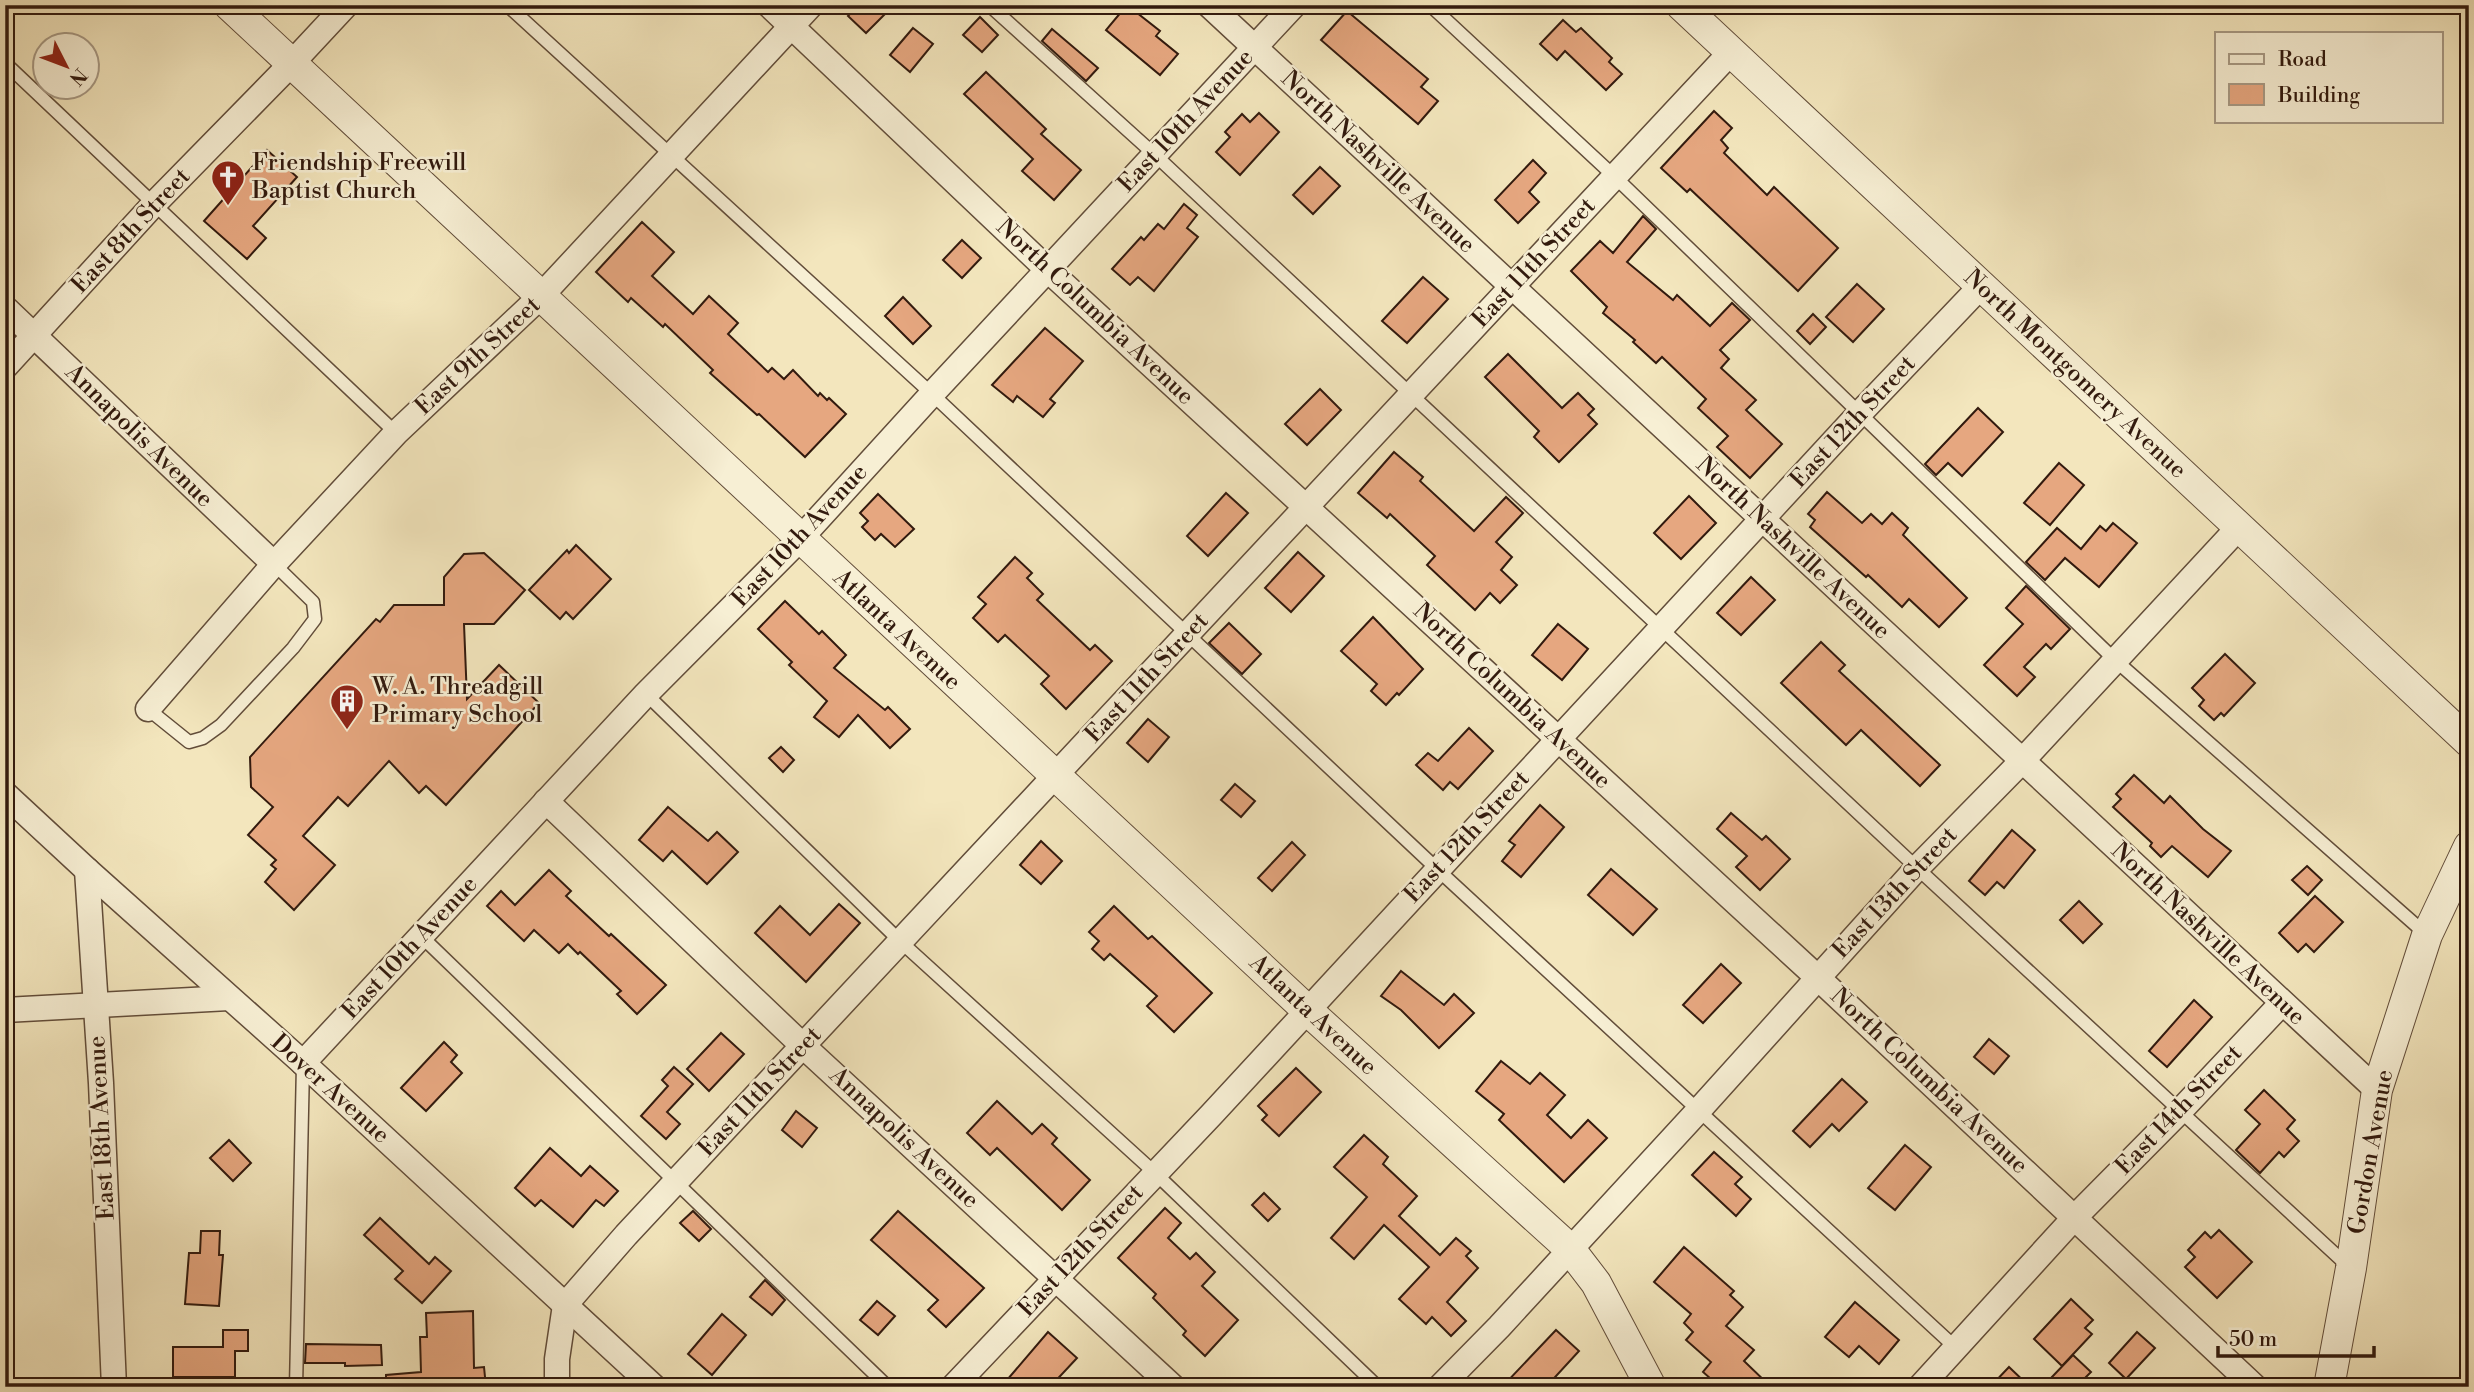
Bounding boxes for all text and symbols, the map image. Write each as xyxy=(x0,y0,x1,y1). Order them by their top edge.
north arrow xyxy=(32,32,102,102)
legend xyxy=(2215,32,2442,122)
street label: East 10th Avenue xyxy=(1112,43,1260,199)
text: Road xyxy=(2278,47,2327,73)
text: N xyxy=(64,63,92,90)
street label: North Nashville Avenue xyxy=(1275,64,1481,260)
text: Building xyxy=(2277,83,2360,109)
place label: Friendship Freewill Baptist Church xyxy=(251,148,466,206)
church icon: Friendship Freewill Baptist Church xyxy=(209,158,247,207)
street label: East 8th Street xyxy=(65,162,197,300)
street label: East 11th Street xyxy=(1466,191,1602,334)
street label: North Columbia Avenue xyxy=(990,212,1200,412)
street label: North Montgomery Avenue xyxy=(1957,263,2193,485)
street label: East 9th Street xyxy=(409,290,547,422)
street label: East 12th Street xyxy=(1784,349,1922,495)
street label: Annapolis Avenue xyxy=(58,357,219,514)
street label: North Nashville Avenue xyxy=(1690,450,1896,646)
street label: East 10th Avenue xyxy=(726,458,874,614)
street label: Atlanta Avenue xyxy=(826,562,967,697)
street label: North Columbia Avenue xyxy=(1407,596,1617,796)
street label: East 11th Street xyxy=(1079,606,1215,749)
place label: W. A. Threadgill Primary School xyxy=(371,672,543,730)
building icon: W. A. Threadgill Primary School xyxy=(328,682,366,731)
street label: East 12th Street xyxy=(1398,764,1536,910)
street label: East 13th Street xyxy=(1826,820,1964,965)
street label: North Nashville Avenue xyxy=(2105,836,2311,1032)
street label: East 10th Avenue xyxy=(336,870,484,1026)
street label: Atlanta Avenue xyxy=(1242,947,1383,1082)
street label: North Columbia Avenue xyxy=(1824,981,2034,1181)
street label: East 11th Street xyxy=(692,1020,828,1163)
street label: Dover Avenue xyxy=(264,1028,396,1150)
street label: East 18th Avenue xyxy=(82,1035,122,1221)
street label: East 14th Street xyxy=(2109,1038,2249,1181)
street label: Annapolis Avenue xyxy=(822,1060,985,1215)
street label: Gordon Avenue xyxy=(2342,1067,2400,1237)
street label: East 12th Street xyxy=(1012,1178,1150,1324)
scale bar xyxy=(2218,1315,2374,1359)
text: 50 m xyxy=(2229,1327,2277,1353)

